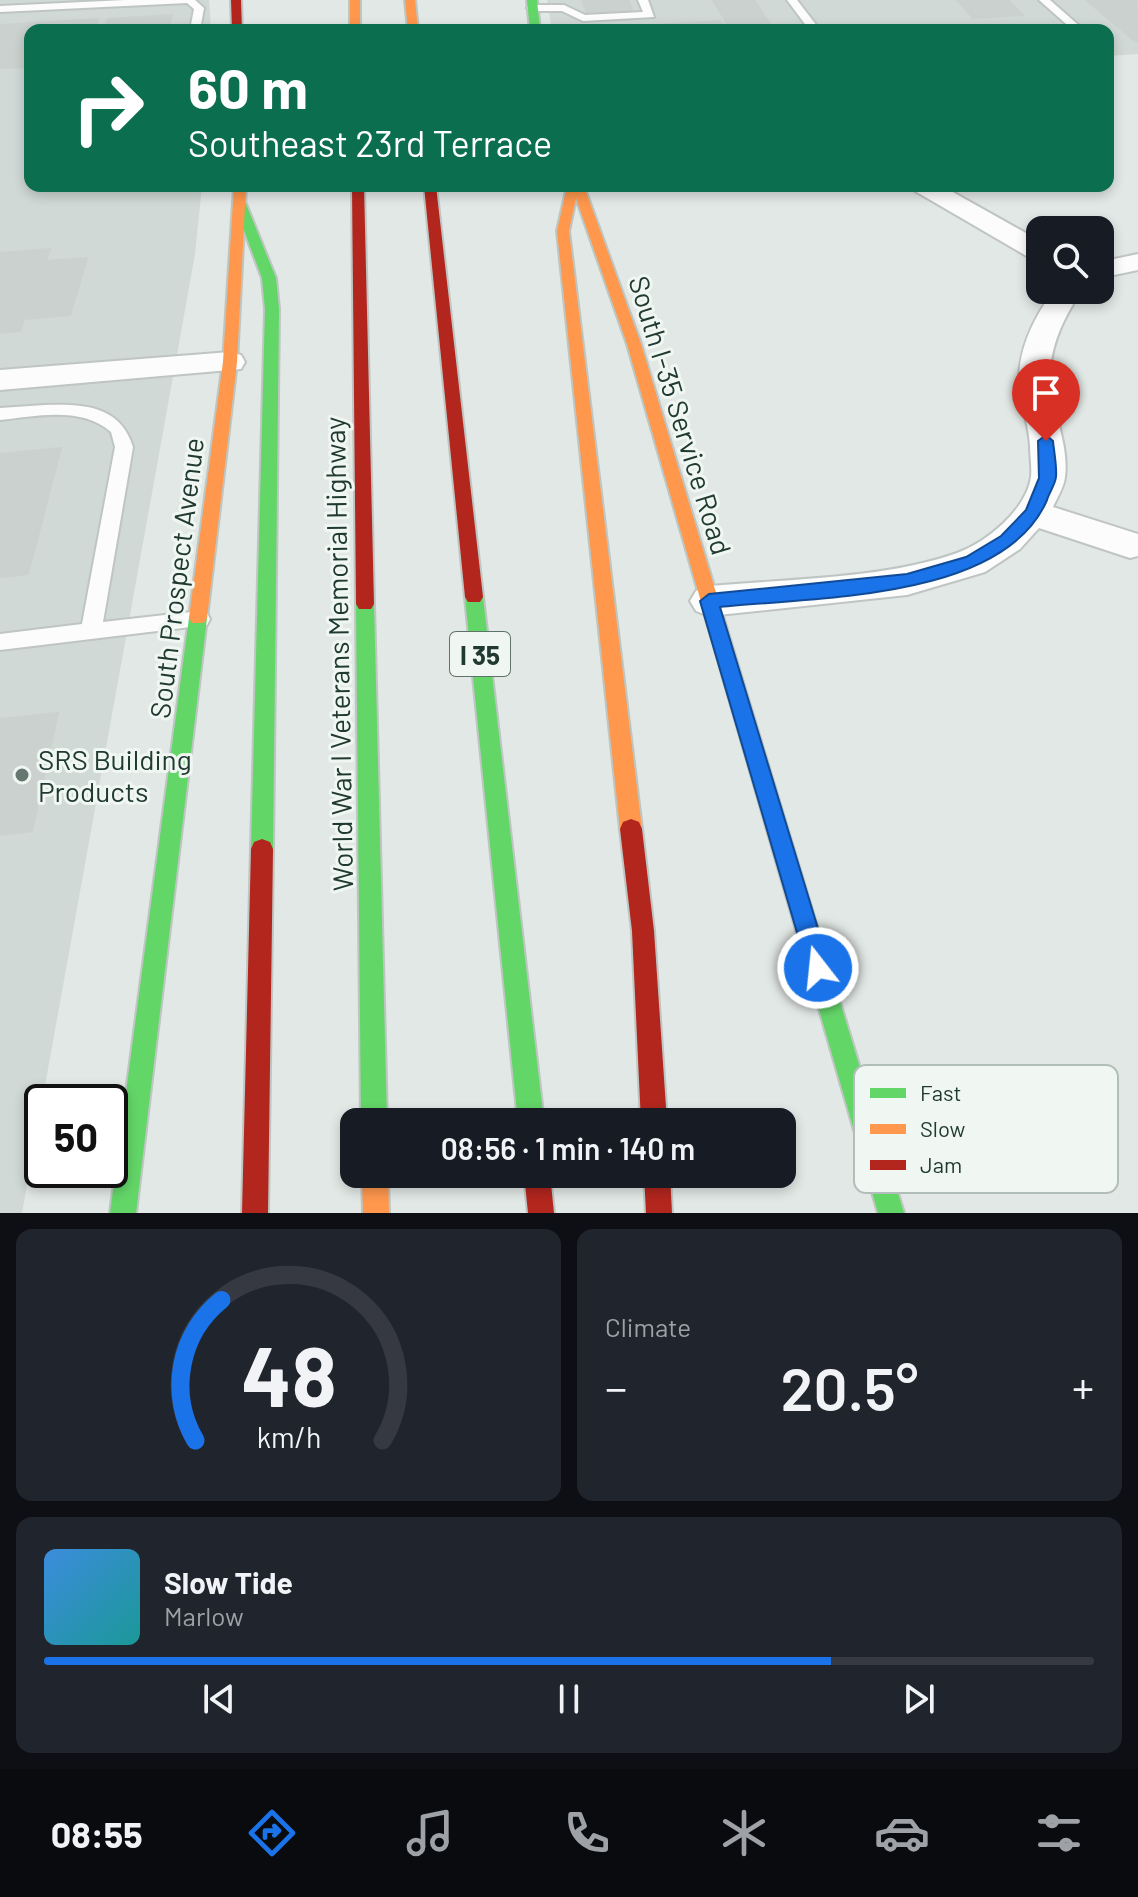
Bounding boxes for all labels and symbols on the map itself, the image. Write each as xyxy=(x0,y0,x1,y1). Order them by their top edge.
street label: South I-35 Service Road xyxy=(622,271,740,559)
pin xyxy=(1012,359,1080,441)
street label: World War I Veterans Memorial Highway xyxy=(317,416,359,891)
street label: South Prospect Avenue xyxy=(142,436,210,720)
road number: I 35 xyxy=(450,632,510,676)
place label: SRS Building Products xyxy=(38,742,192,808)
marker: SRS Building Products xyxy=(13,766,31,784)
position arrow xyxy=(776,926,860,1010)
legend xyxy=(854,1065,1118,1193)
text: Fast xyxy=(920,1079,962,1105)
speed limit sign: 50 xyxy=(24,1084,128,1188)
text: Slow xyxy=(920,1115,965,1141)
text: Jam xyxy=(920,1151,962,1177)

